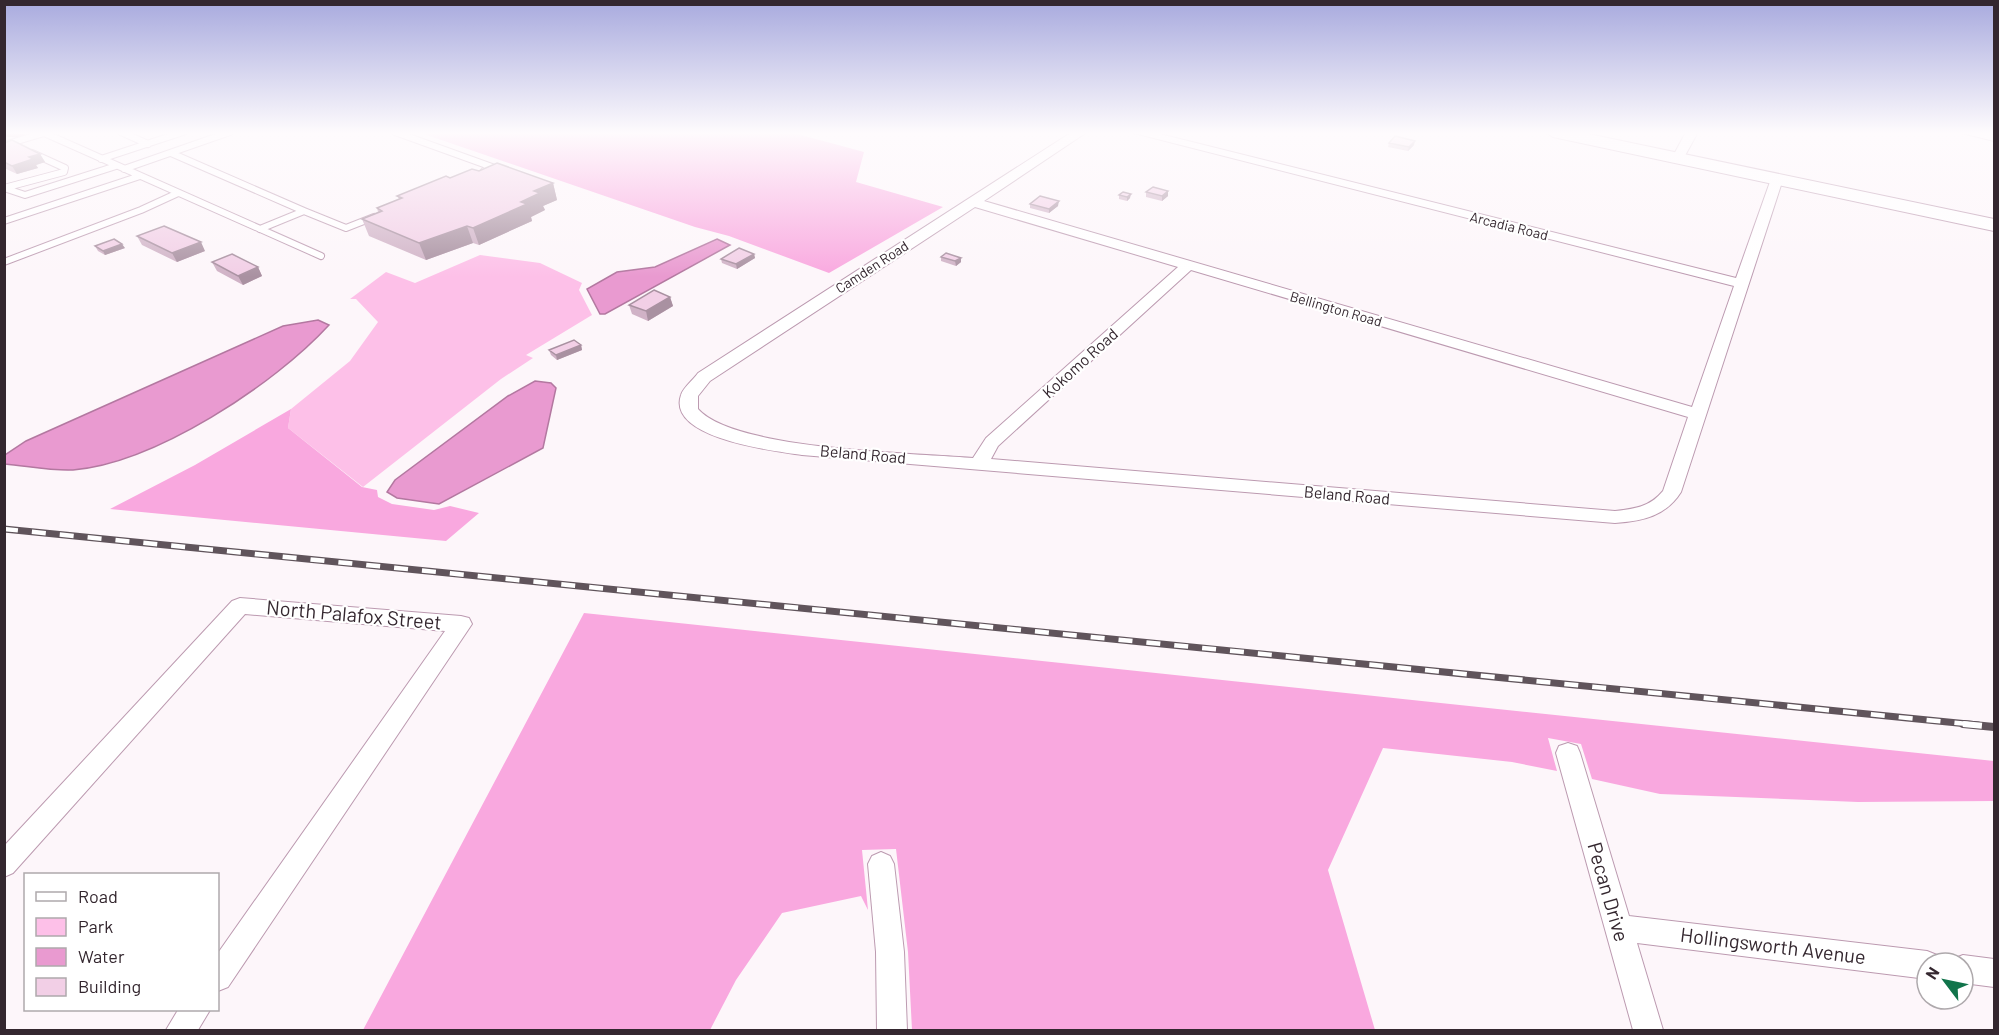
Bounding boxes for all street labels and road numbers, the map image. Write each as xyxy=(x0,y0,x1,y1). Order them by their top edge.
street label: Arcadia Road xyxy=(1468,208,1550,243)
street label: Camden Road xyxy=(832,237,911,296)
street label: Bellington Road xyxy=(1288,287,1384,330)
street label: Kokomo Road xyxy=(1038,324,1121,402)
street label: Beland Road xyxy=(819,440,907,467)
street label: Beland Road xyxy=(1303,481,1391,508)
street label: North Palafox Street xyxy=(265,594,443,634)
street label: Pecan Drive xyxy=(1583,839,1635,944)
street label: Hollingsworth Avenue xyxy=(1679,922,1867,968)

